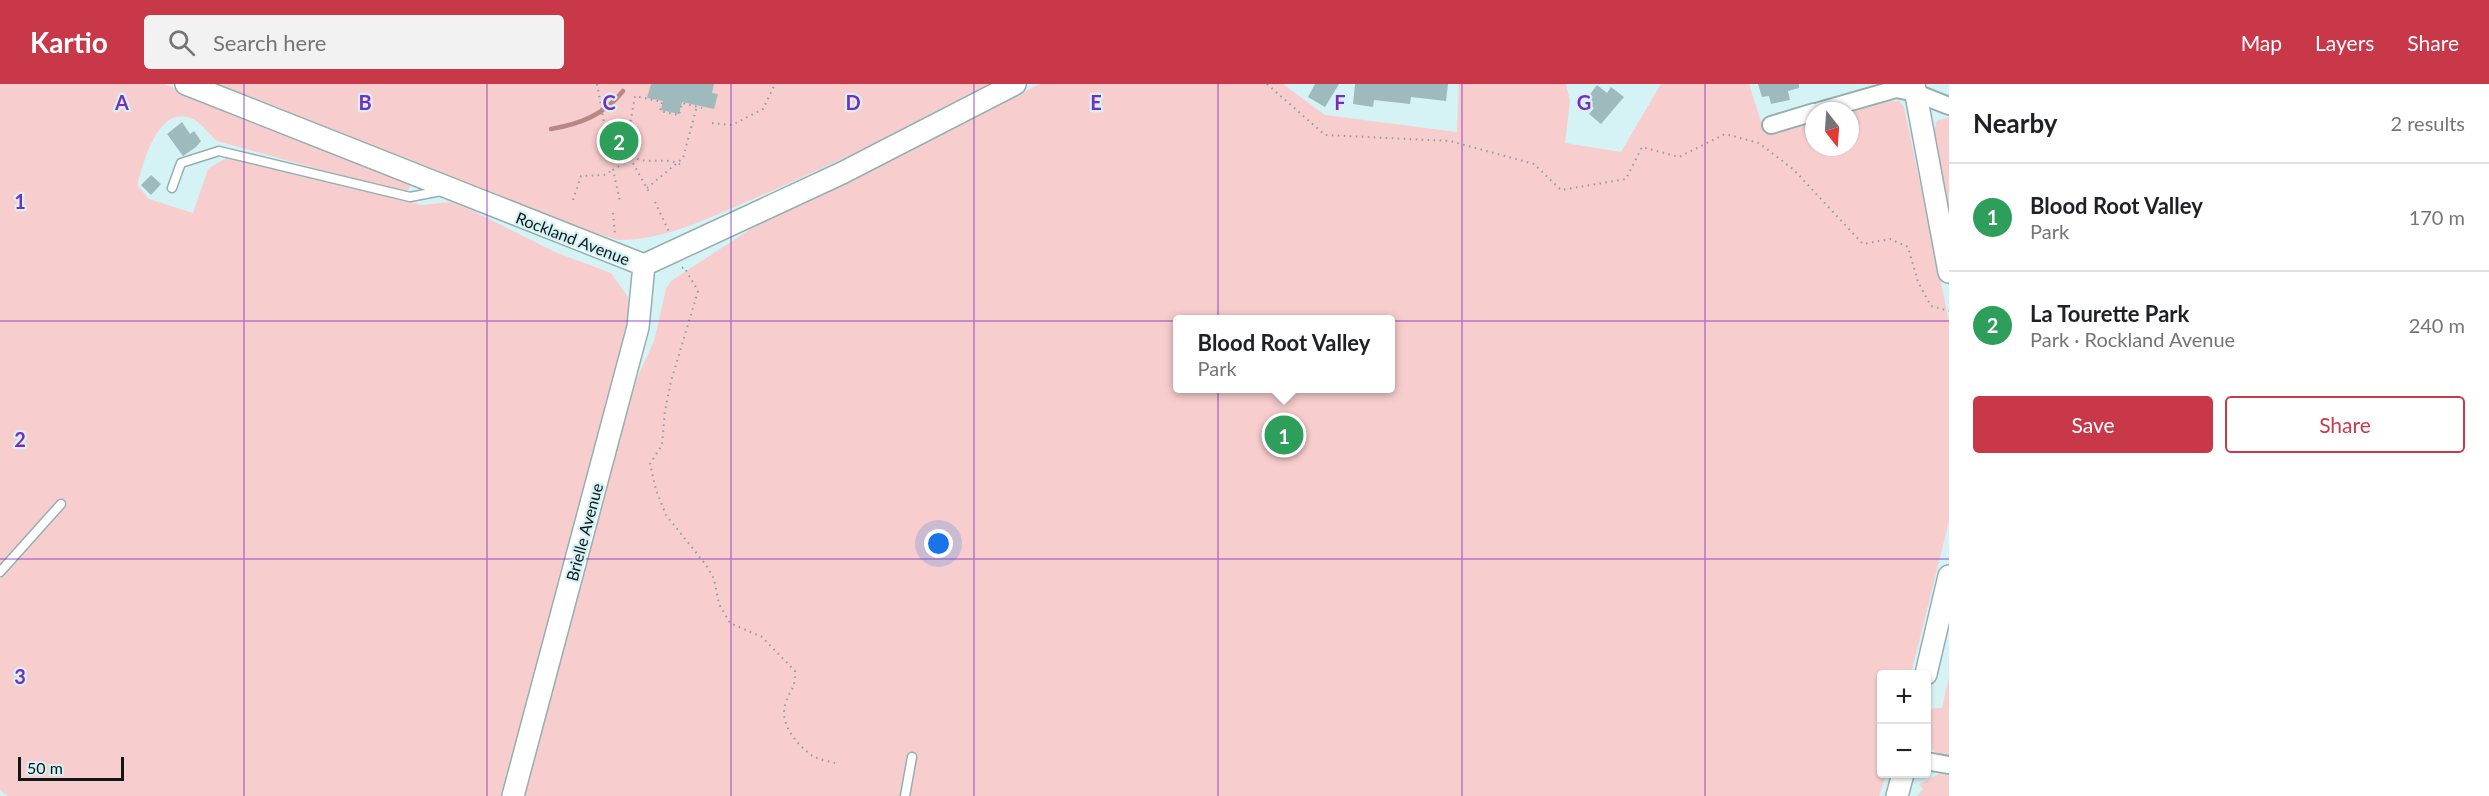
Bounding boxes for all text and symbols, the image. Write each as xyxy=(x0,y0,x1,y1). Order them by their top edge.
search box xyxy=(144,15,564,69)
text: Kartio xyxy=(30,25,108,59)
icon: search xyxy=(165,26,198,59)
text: Search here xyxy=(213,29,326,56)
text: Map xyxy=(2241,30,2282,55)
text: Layers xyxy=(2315,30,2374,55)
text: Share xyxy=(2407,30,2459,55)
text: A xyxy=(114,90,129,114)
text: B xyxy=(358,90,372,114)
text: C xyxy=(602,90,616,114)
text: D xyxy=(845,90,861,114)
text: E xyxy=(1090,90,1102,114)
text: F xyxy=(1334,90,1346,114)
text: G xyxy=(1577,90,1591,114)
north arrow xyxy=(1805,102,1859,156)
text: Nearby xyxy=(1973,107,2058,139)
text: 2 results xyxy=(2390,111,2465,135)
pin: 2 xyxy=(600,118,638,164)
text: 1 xyxy=(14,189,26,213)
text: Blood Root Valley xyxy=(2030,192,2203,219)
text: 1 xyxy=(1987,205,1998,229)
text: 170 m xyxy=(2409,205,2465,229)
street label: Rockland Avenue xyxy=(513,208,633,268)
text: Park xyxy=(2030,219,2069,243)
text: La Tourette Park xyxy=(2030,300,2189,327)
text: 2 xyxy=(1987,313,1998,337)
text: 240 m xyxy=(2409,313,2465,337)
popup xyxy=(1173,315,1395,393)
text: Park · Rockland Avenue xyxy=(2030,327,2235,351)
text: Blood Root Valley xyxy=(1198,329,1370,356)
text: Park xyxy=(1198,356,1237,380)
button: Save xyxy=(1973,396,2213,453)
button: Share xyxy=(2225,396,2465,453)
pin: 1 xyxy=(1264,412,1304,458)
text: 2 xyxy=(14,427,26,451)
street label: Brielle Avenue xyxy=(562,481,606,583)
your location xyxy=(924,529,953,558)
text: 3 xyxy=(14,664,26,688)
map controls xyxy=(1877,670,1931,778)
button: + xyxy=(1877,670,1931,724)
button: − xyxy=(1877,724,1931,778)
scale bar xyxy=(18,754,124,782)
text: 50 m xyxy=(27,758,63,777)

